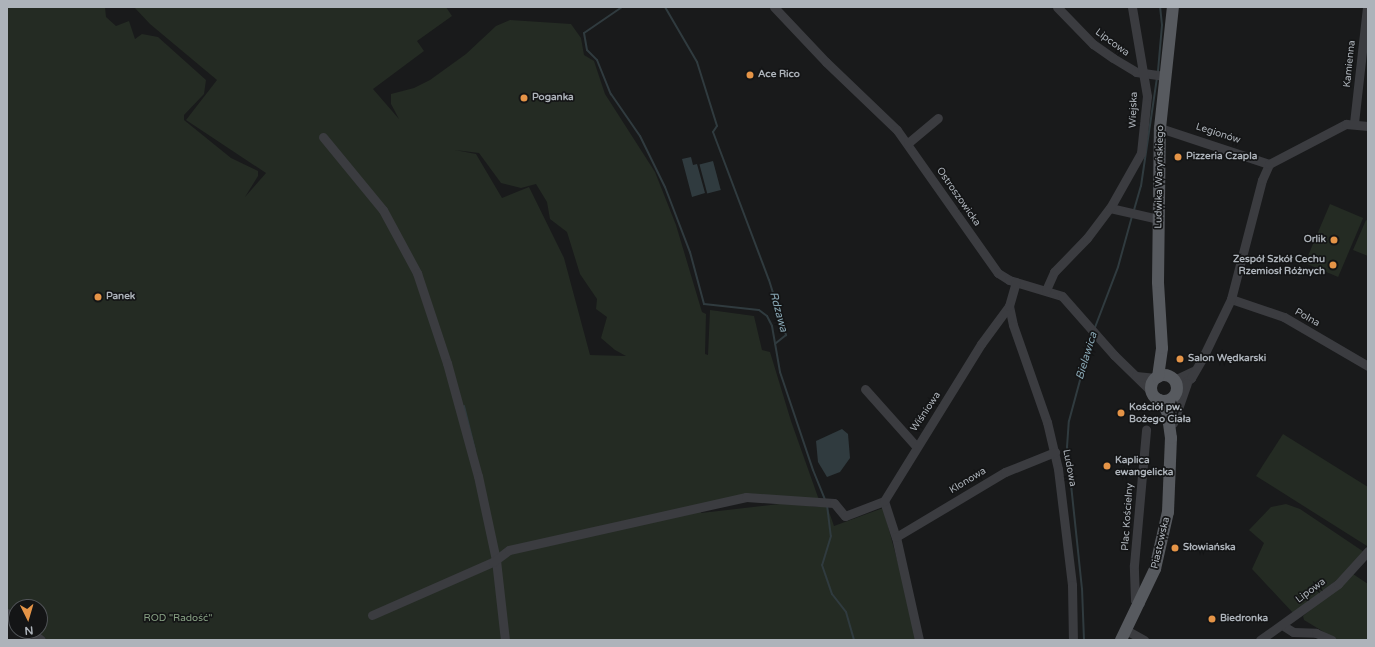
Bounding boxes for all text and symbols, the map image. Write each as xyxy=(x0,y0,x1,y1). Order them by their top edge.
street label: Lipcowa xyxy=(1093,27,1131,59)
street label: Kamienna xyxy=(1342,40,1358,88)
place label: Ace Rico xyxy=(758,69,800,81)
marker: Ace Rico xyxy=(745,70,755,80)
place label: Poganka xyxy=(532,92,574,104)
street label: Wiejska xyxy=(1127,92,1141,128)
marker: Poganka xyxy=(519,93,529,103)
street label: Legionów xyxy=(1194,121,1242,147)
street label: Ludwika Waryńskiego xyxy=(1153,125,1167,229)
place label: Pizzeria Czapla xyxy=(1186,151,1257,163)
marker: Pizzeria Czapla xyxy=(1173,152,1183,162)
street label: Ostroszowicka xyxy=(933,165,983,229)
place label: Orlik xyxy=(1304,234,1326,246)
marker: Orlik xyxy=(1329,235,1339,245)
place label: Zespół Szkół Cechu Rzemiosł Różnych xyxy=(1233,253,1325,276)
marker: Zespół Szkół Cechu Rzemiosł Różnych xyxy=(1328,260,1338,270)
water label: Rdzawa xyxy=(766,290,790,334)
place label: Panek xyxy=(106,291,135,303)
marker: Panek xyxy=(93,292,103,302)
street label: Polna xyxy=(1292,306,1322,330)
water label: Bielawica xyxy=(1074,331,1100,381)
place label: Salon Wędkarski xyxy=(1188,353,1266,365)
marker: Salon Wędkarski xyxy=(1175,354,1185,364)
street label: Wiśniowa xyxy=(908,390,944,434)
place label: Kościół pw. Bożego Ciała xyxy=(1129,401,1191,424)
marker: Kościół pw. Bożego Ciała xyxy=(1116,408,1126,418)
street label: Ludowa xyxy=(1060,448,1078,488)
place label: Kaplica ewangelicka xyxy=(1115,454,1173,478)
marker: Kaplica ewangelicka xyxy=(1102,461,1112,471)
street label: Klonowa xyxy=(947,465,989,497)
street label: Plac Kościelny xyxy=(1120,483,1136,551)
street label: Piastowska xyxy=(1149,516,1173,570)
place label: Słowiańska xyxy=(1183,542,1236,554)
marker: Słowiańska xyxy=(1170,543,1180,553)
street label: Lipowa xyxy=(1294,576,1328,606)
north arrow xyxy=(8,599,48,639)
park label: ROD "Radość" xyxy=(144,613,212,625)
place label: Biedronka xyxy=(1220,613,1268,625)
marker: Biedronka xyxy=(1207,614,1217,624)
text: N xyxy=(24,624,34,637)

